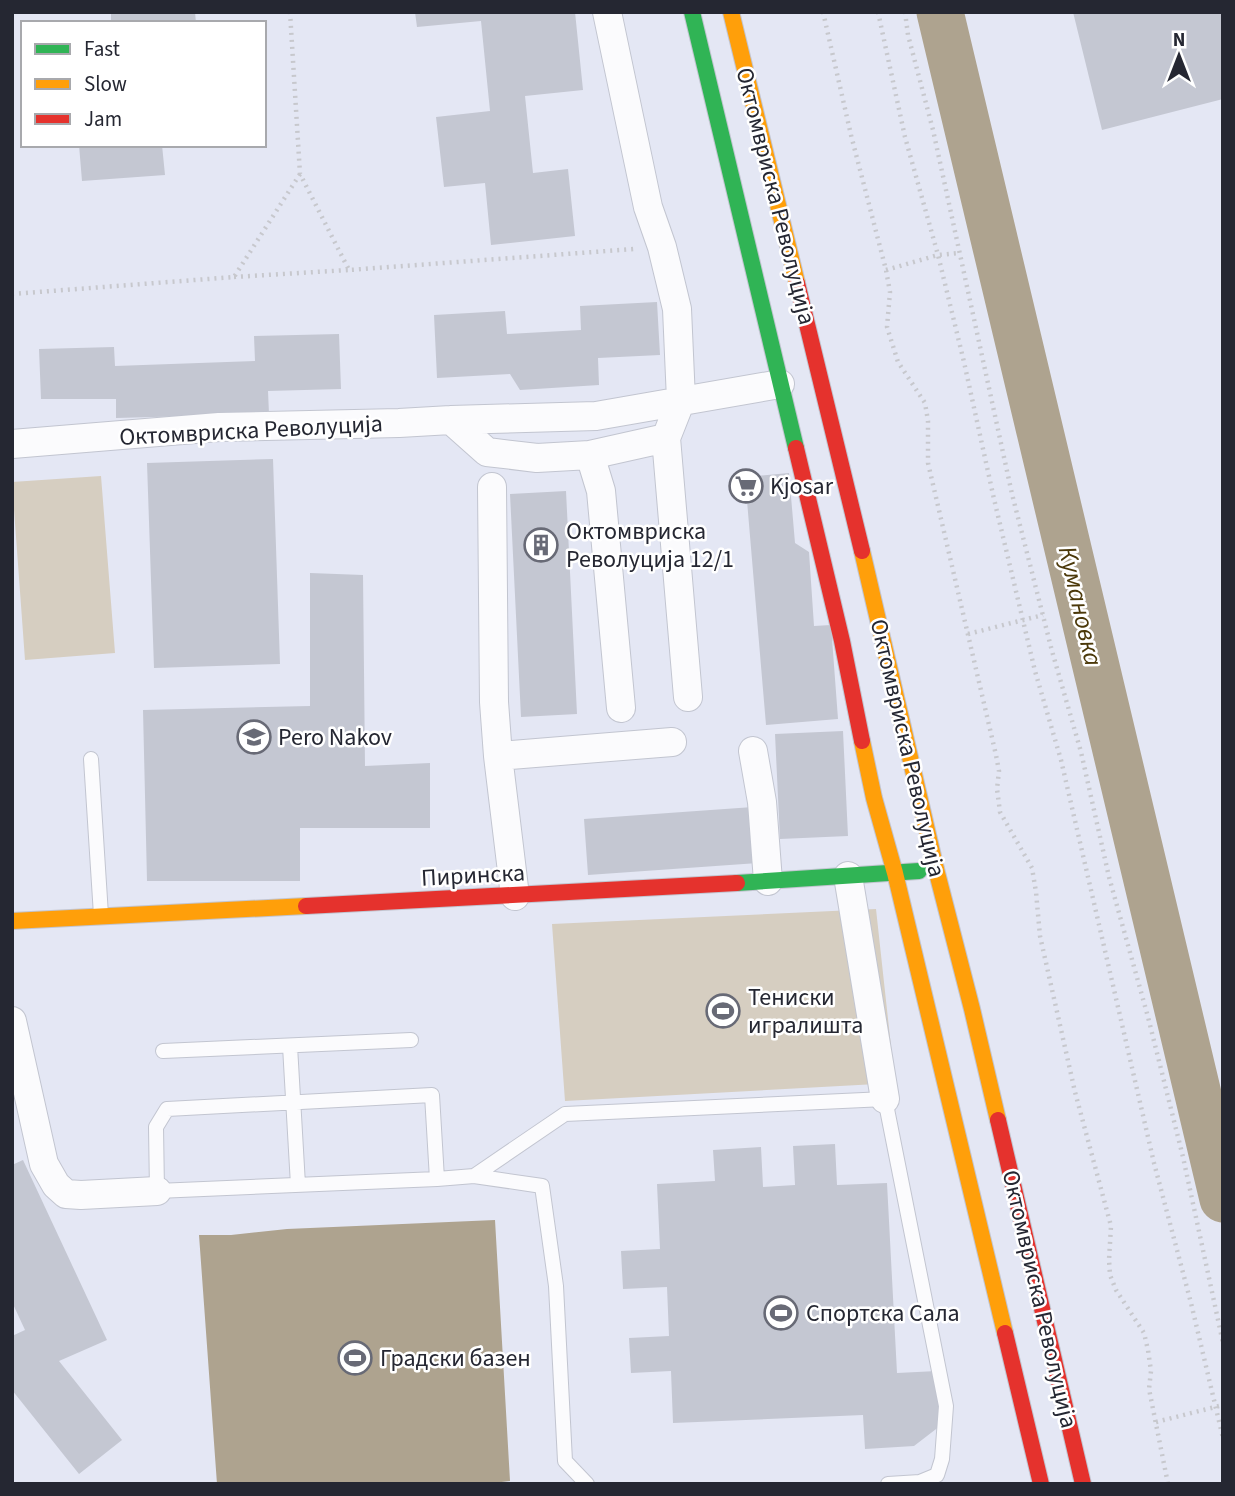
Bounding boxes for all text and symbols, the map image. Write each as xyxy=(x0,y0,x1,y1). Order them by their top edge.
legend xyxy=(21,21,266,147)
north arrow xyxy=(1144,21,1214,91)
text: N xyxy=(1173,27,1185,54)
text: Fast xyxy=(84,34,120,64)
street label: Октомвриска Револуција xyxy=(727,64,824,328)
text: Slow xyxy=(84,69,127,99)
text: Jam xyxy=(84,104,122,134)
street label: Октомвриска Револуција xyxy=(118,406,384,455)
supermarket icon: Kjosar xyxy=(727,467,765,505)
place label: Kjosar xyxy=(770,469,834,504)
place label: Октомвриска Револуција 12/1 xyxy=(566,514,734,577)
building icon: Октомвриска Револуција 12/1 xyxy=(522,526,560,564)
water label: Кумановка xyxy=(1049,543,1112,670)
street label: Октомвриска Револуција xyxy=(861,616,954,881)
school or university icon: Pero Nakov xyxy=(235,718,273,756)
place label: Pero Nakov xyxy=(278,720,392,755)
street label: Пиринска xyxy=(420,855,526,896)
place label: Тениски игралишта xyxy=(748,980,863,1043)
sports icon: Тениски игралишта xyxy=(704,992,742,1030)
street label: Октомвриска Револуција xyxy=(993,1167,1086,1432)
sports icon: Спортска Сала xyxy=(762,1294,800,1332)
place label: Спортска Сала xyxy=(806,1296,960,1331)
sports icon: Градски базен xyxy=(336,1339,374,1377)
place label: Градски базен xyxy=(380,1341,531,1376)

